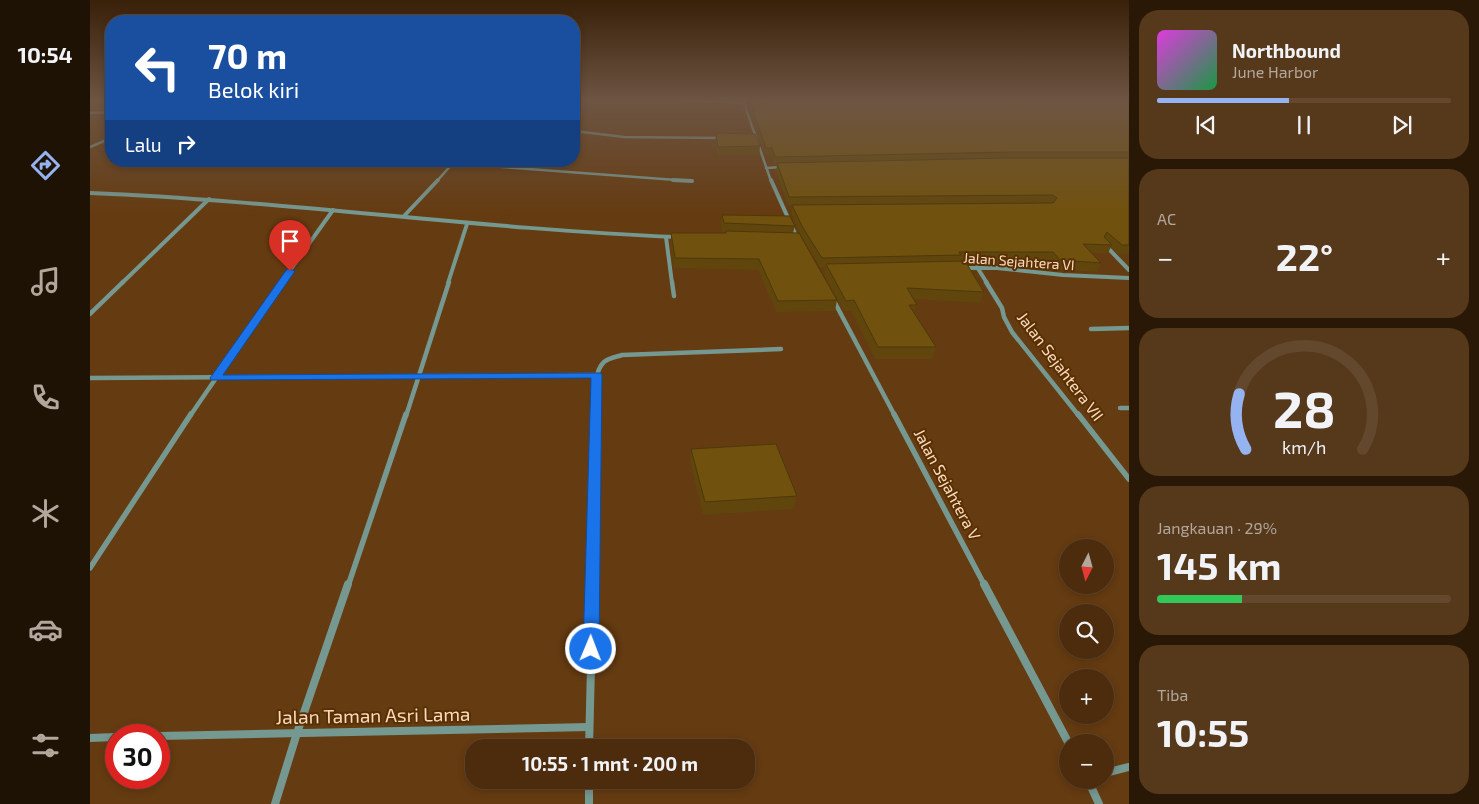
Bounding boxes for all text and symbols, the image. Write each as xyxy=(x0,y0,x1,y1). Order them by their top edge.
text: 70 m xyxy=(208,34,287,76)
icon: left xyxy=(125,35,190,100)
text: Northbound xyxy=(1232,39,1341,62)
text: 10:54 xyxy=(17,41,73,67)
text: June Harbor xyxy=(1232,62,1319,81)
text: Belok kiri xyxy=(208,76,299,102)
icon: previous xyxy=(1192,111,1220,139)
icon: pause xyxy=(1290,111,1318,139)
icon: next xyxy=(1388,111,1416,139)
icon: right xyxy=(172,130,200,158)
text: Lalu xyxy=(125,133,162,156)
icon: directions xyxy=(28,148,63,183)
text: AC xyxy=(1157,209,1176,228)
pin xyxy=(269,220,311,271)
icon: arrive xyxy=(276,227,304,255)
text: 22° xyxy=(1276,233,1333,279)
text: − xyxy=(1157,240,1173,274)
text: + xyxy=(1436,240,1451,274)
street label: Jalan Sejahtera VI xyxy=(963,249,1075,273)
icon: music xyxy=(28,264,63,299)
street label: Jalan Sejahtera VII xyxy=(1013,308,1108,425)
text: 28 xyxy=(1273,376,1335,438)
icon: phone xyxy=(28,380,63,415)
street label: Jalan Sejahtera V xyxy=(910,425,985,543)
text: km/h xyxy=(1282,436,1326,458)
icon: climate xyxy=(28,496,63,531)
text: Jangkauan · 29% xyxy=(1157,518,1277,537)
north arrow xyxy=(1059,539,1114,594)
map controls xyxy=(1059,539,1114,789)
text: 145 km xyxy=(1157,542,1282,588)
button: search xyxy=(1059,604,1114,659)
icon: car xyxy=(28,612,63,647)
position arrow xyxy=(564,622,616,674)
button: + xyxy=(1059,669,1114,724)
text: Tiba xyxy=(1157,685,1188,704)
street label: Jalan Taman Asri Lama xyxy=(275,702,471,728)
text: 10:55 xyxy=(1157,709,1249,755)
speed limit sign: 30 xyxy=(105,724,170,789)
icon: filters xyxy=(28,728,63,763)
button: − xyxy=(1059,734,1114,789)
text: 10:55 · 1 mnt · 200 m xyxy=(522,752,698,775)

